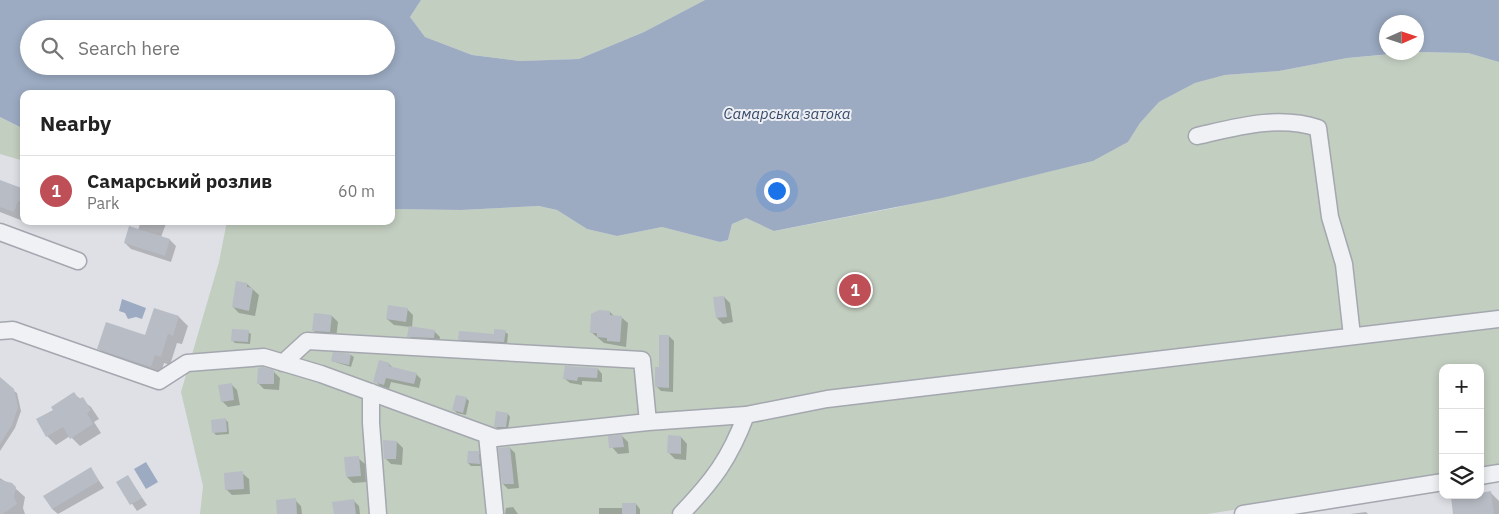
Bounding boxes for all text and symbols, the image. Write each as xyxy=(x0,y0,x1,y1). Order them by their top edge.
north arrow xyxy=(1379,15,1424,60)
search box xyxy=(20,20,395,75)
icon: search xyxy=(38,34,66,62)
text: Search here xyxy=(78,36,180,60)
water label: Самарська затока xyxy=(724,104,851,123)
text: Nearby xyxy=(40,109,111,137)
text: Самарський розлив xyxy=(87,169,272,193)
your location xyxy=(764,178,790,204)
text: 1 xyxy=(51,181,61,201)
text: 60 m xyxy=(338,181,375,201)
text: Park xyxy=(87,193,119,213)
pin: 1 xyxy=(839,271,871,309)
map controls xyxy=(1439,364,1484,499)
button: + xyxy=(1439,364,1484,409)
button: − xyxy=(1439,409,1484,454)
button: layers xyxy=(1439,454,1484,499)

